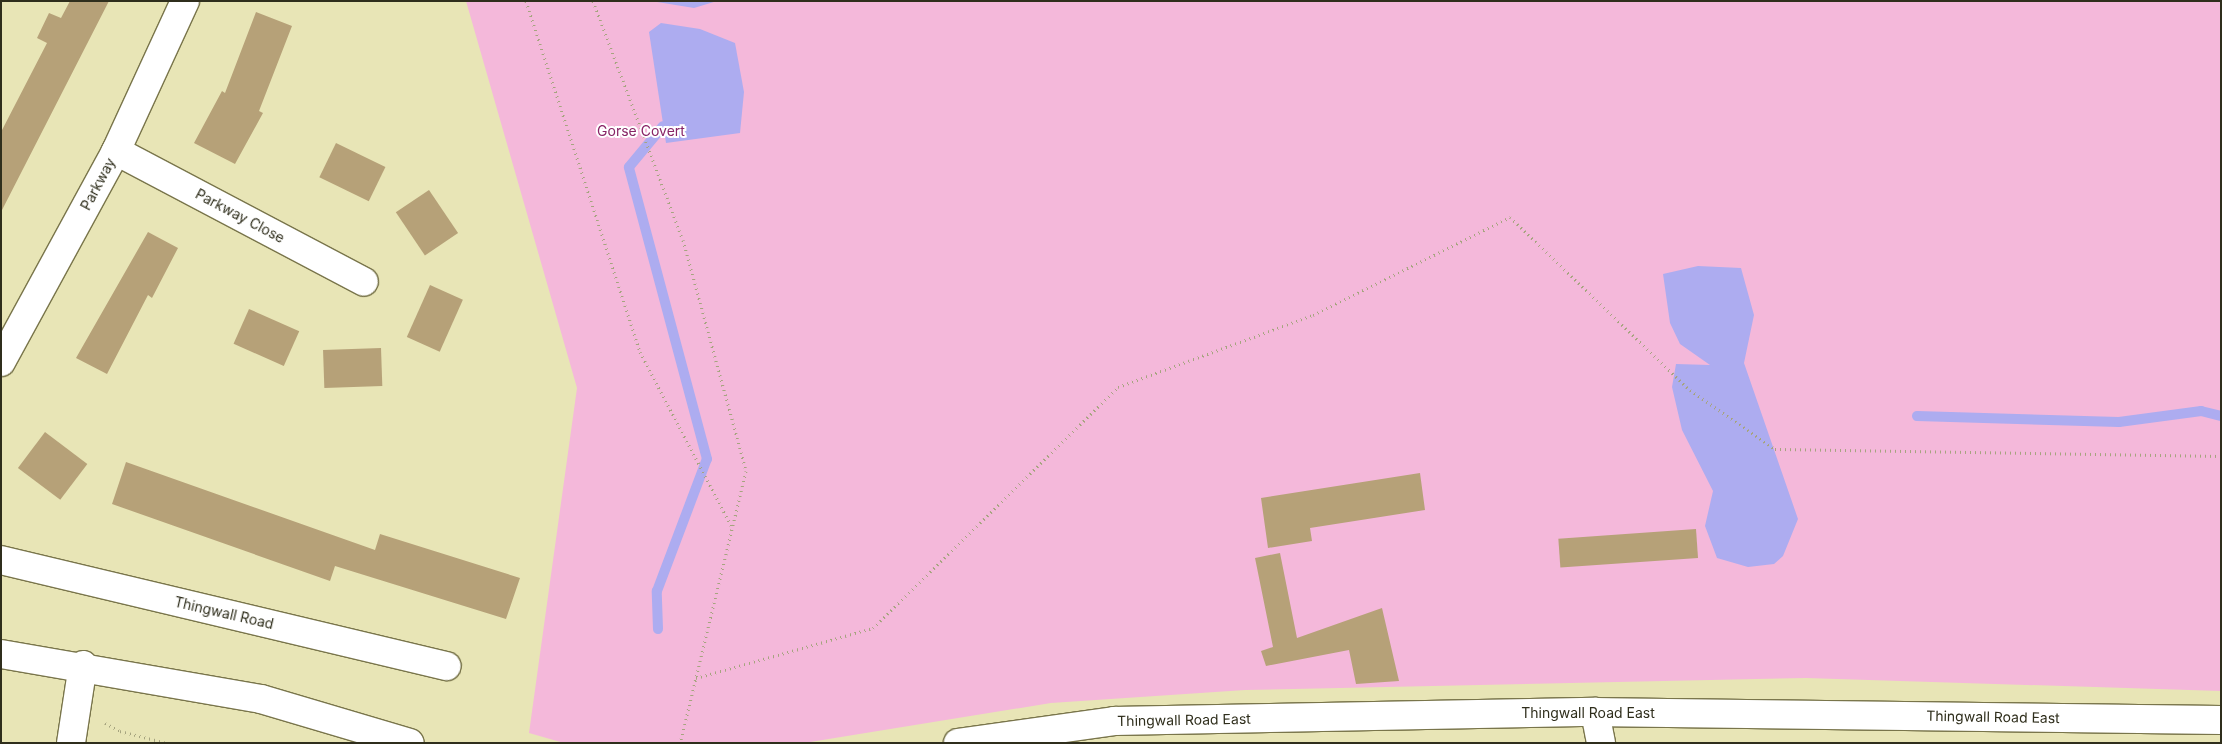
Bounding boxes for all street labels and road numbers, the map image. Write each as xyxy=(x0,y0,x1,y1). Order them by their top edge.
street label: Parkway xyxy=(77,155,119,213)
street label: Parkway Close xyxy=(193,185,287,247)
street label: Thingwall Road xyxy=(173,593,275,633)
street label: Thingwall Road East xyxy=(1521,705,1655,721)
street label: Thingwall Road East xyxy=(1926,707,2060,727)
street label: Thingwall Road East xyxy=(1117,710,1251,730)

